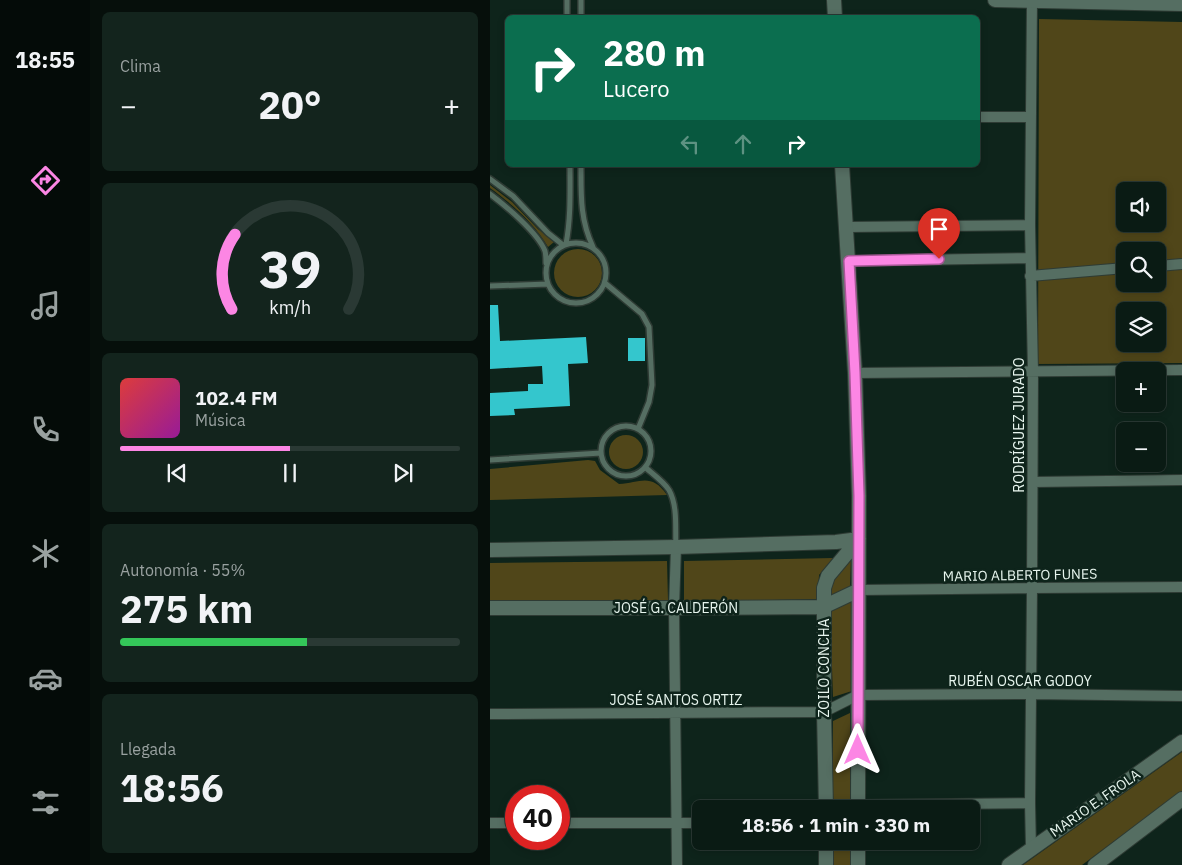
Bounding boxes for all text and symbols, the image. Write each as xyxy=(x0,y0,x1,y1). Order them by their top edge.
text: 280 m xyxy=(603,30,706,76)
icon: right xyxy=(520,35,585,100)
text: 18:55 xyxy=(15,45,75,74)
text: Clima xyxy=(120,56,161,76)
text: Lucero xyxy=(603,74,670,103)
text: 20° xyxy=(258,80,322,129)
text: − xyxy=(120,87,137,124)
text: + xyxy=(443,87,460,124)
icon: left xyxy=(676,130,704,158)
icon: ahead xyxy=(729,130,757,158)
icon: right xyxy=(782,130,810,158)
icon: directions xyxy=(28,163,63,198)
map controls xyxy=(1116,182,1166,472)
button: sound xyxy=(1116,182,1166,232)
pin xyxy=(918,208,960,259)
icon: arrive xyxy=(925,215,953,243)
text: 39 xyxy=(259,235,321,302)
button: search xyxy=(1116,242,1166,292)
icon: music xyxy=(28,288,63,323)
text: km/h xyxy=(269,296,311,319)
button: layers xyxy=(1116,302,1166,352)
street label: RODRÍGUEZ JURADO xyxy=(1009,357,1028,493)
button: + xyxy=(1116,362,1166,412)
text: 102.4 FM xyxy=(195,386,278,410)
text: Música xyxy=(195,410,245,430)
icon: phone xyxy=(28,412,63,447)
button: − xyxy=(1116,422,1166,472)
icon: previous xyxy=(163,459,191,487)
icon: pause xyxy=(276,459,304,487)
icon: next xyxy=(389,459,417,487)
icon: climate xyxy=(28,536,63,571)
text: Autonomía · 55% xyxy=(120,560,245,580)
street label: MARIO ALBERTO FUNES xyxy=(943,565,1097,585)
text: 275 km xyxy=(120,584,253,633)
street label: JOSÉ G. CALDERÓN xyxy=(614,598,738,617)
street label: ZOILO CONCHA xyxy=(815,618,833,718)
icon: car xyxy=(28,661,63,696)
street label: RUBÉN OSCAR GODOY xyxy=(948,671,1092,690)
street label: JOSÉ SANTOS ORTIZ xyxy=(610,690,742,709)
position arrow xyxy=(831,723,883,775)
text: Llegada xyxy=(120,739,176,759)
text: 18:56 xyxy=(120,763,224,812)
street label: MARIO E. FROLA xyxy=(1046,765,1144,841)
icon: filters xyxy=(28,785,63,820)
speed limit sign: 40 xyxy=(505,785,570,850)
text: 18:56 · 1 min · 330 m xyxy=(742,813,930,837)

